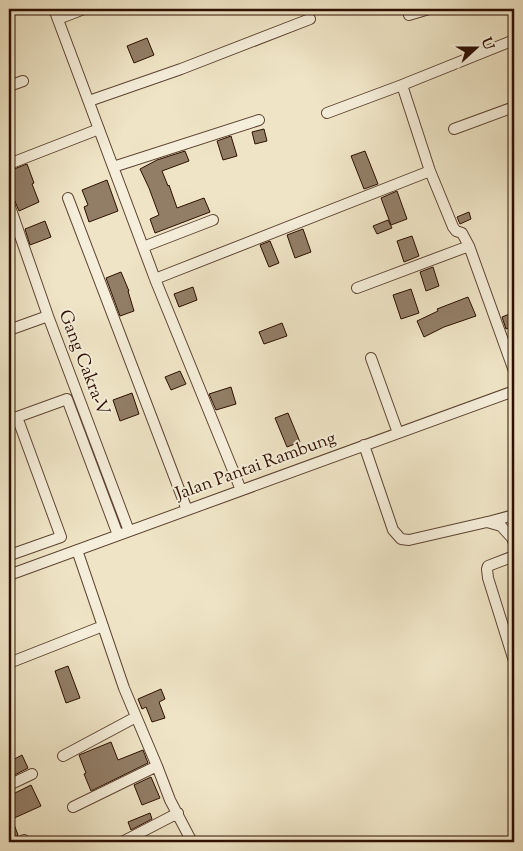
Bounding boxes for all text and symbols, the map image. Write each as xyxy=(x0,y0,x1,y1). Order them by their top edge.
north arrow xyxy=(450,22,500,72)
text: U xyxy=(475,35,498,54)
street label: Gang Cakra-V xyxy=(51,306,115,420)
street label: Jalan Pantai Rambung xyxy=(171,426,340,508)

